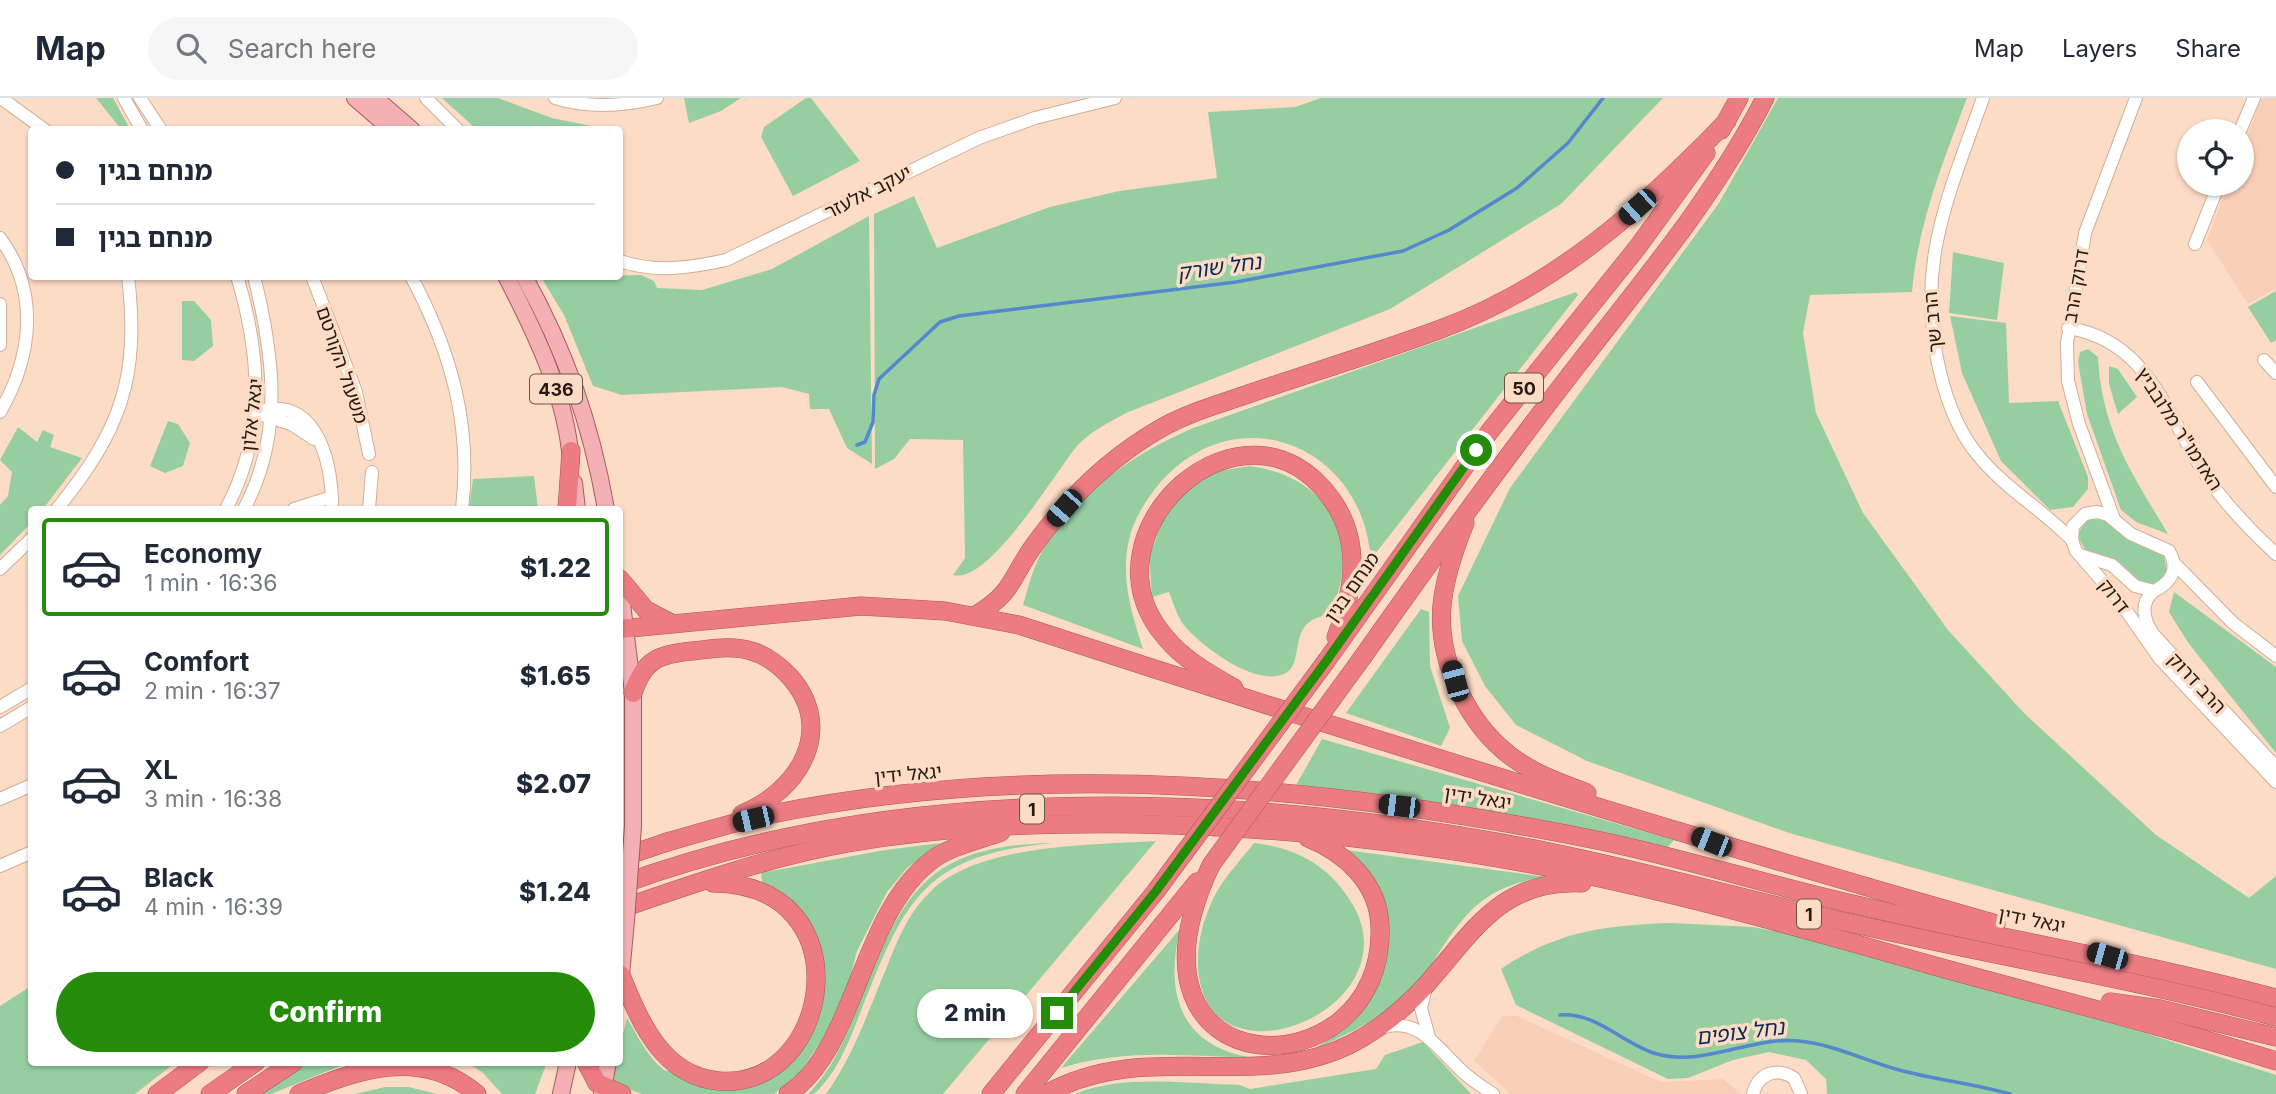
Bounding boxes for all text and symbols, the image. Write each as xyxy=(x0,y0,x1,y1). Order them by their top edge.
search box xyxy=(148,17,638,80)
text: Map xyxy=(35,28,106,68)
icon: search xyxy=(172,29,210,67)
text: Search here xyxy=(228,33,376,64)
text: Map xyxy=(1974,34,2024,63)
text: Layers xyxy=(2062,34,2137,63)
text: Share xyxy=(2175,34,2241,63)
map controls xyxy=(2177,119,2254,196)
button: locate xyxy=(2177,119,2254,196)
text: מנחם בגין xyxy=(98,155,212,186)
street label: יעקב אלעזר xyxy=(821,160,915,224)
car xyxy=(1615,185,1660,229)
text: מנחם בגין xyxy=(98,222,212,253)
street label: דרוק הרב xyxy=(2058,247,2094,325)
water label: נחל שורק xyxy=(1176,248,1264,285)
street label: הרב שך xyxy=(1919,290,1947,354)
street label: משעול הקורטם xyxy=(311,303,373,427)
street label: האדמו"ר מלובביץ xyxy=(2131,363,2227,495)
road number: 436 xyxy=(530,374,582,404)
road number: 50 xyxy=(1505,374,1543,402)
street label: יגאל אלון xyxy=(237,377,267,453)
route start xyxy=(1460,434,1492,466)
car xyxy=(1043,485,1086,531)
icon: car xyxy=(60,536,123,599)
text: Economy xyxy=(144,538,262,569)
street label: מנחם בגין xyxy=(1320,548,1384,626)
text: $1.22 xyxy=(520,552,591,583)
text: 1 min · 16:36 xyxy=(144,569,277,597)
street label: דרוק xyxy=(2093,574,2135,618)
icon: car xyxy=(60,644,123,707)
text: Comfort xyxy=(144,646,249,677)
street label: הרב דרוק xyxy=(2163,648,2231,718)
car xyxy=(1440,658,1471,704)
text: $1.65 xyxy=(520,660,591,691)
text: 2 min · 16:37 xyxy=(144,677,281,705)
icon: car xyxy=(60,752,123,815)
text: XL xyxy=(144,754,178,785)
street label: יגאל ידין xyxy=(873,760,943,788)
text: $2.07 xyxy=(516,768,591,799)
street label: יגאל ידין xyxy=(1443,781,1513,815)
text: 3 min · 16:38 xyxy=(144,785,282,813)
car xyxy=(1377,793,1422,819)
road number: 1 xyxy=(1020,794,1044,824)
car xyxy=(731,804,776,834)
car xyxy=(1688,824,1735,860)
icon: car xyxy=(60,860,123,923)
text: Black xyxy=(144,862,214,893)
text: $1.24 xyxy=(519,876,591,907)
text: 4 min · 16:39 xyxy=(144,893,283,921)
road number: 1 xyxy=(1797,900,1821,928)
street label: יגאל ידין xyxy=(1997,902,2067,938)
car xyxy=(2084,940,2131,972)
button: Confirm xyxy=(56,972,595,1052)
callout: 2 min xyxy=(917,988,1032,1038)
route end xyxy=(1041,997,1073,1029)
text: 2 min xyxy=(944,999,1006,1027)
water label: נחל צופים xyxy=(1694,1014,1788,1050)

